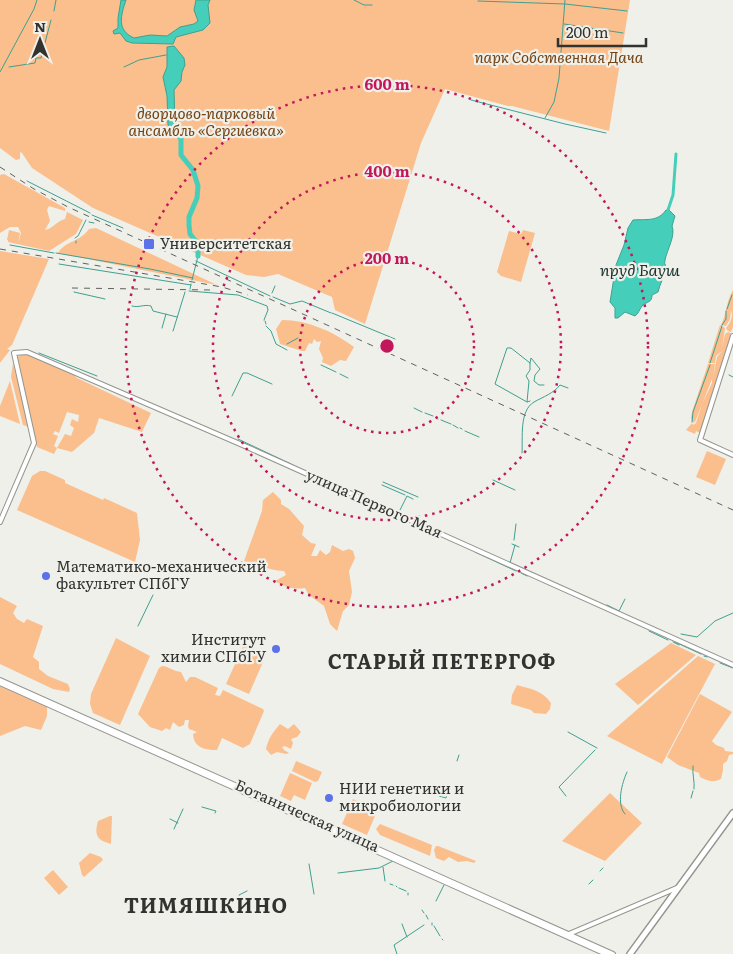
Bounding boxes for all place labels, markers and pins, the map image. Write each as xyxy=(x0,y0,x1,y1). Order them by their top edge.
place label: Университетская xyxy=(160,231,292,254)
marker: Университетская xyxy=(142,237,156,251)
centre of rings xyxy=(378,337,396,355)
place label: Математико-механический факультет СПбГУ xyxy=(56,554,267,594)
marker: Математико-механический факультет СПбГУ xyxy=(40,570,52,582)
place label: Институт химии СПбГУ xyxy=(161,627,267,667)
marker: Институт химии СПбГУ xyxy=(270,643,282,655)
place label: НИИ генетики и микробиологии xyxy=(339,776,464,816)
marker: НИИ генетики и микробиологии xyxy=(323,792,335,804)

